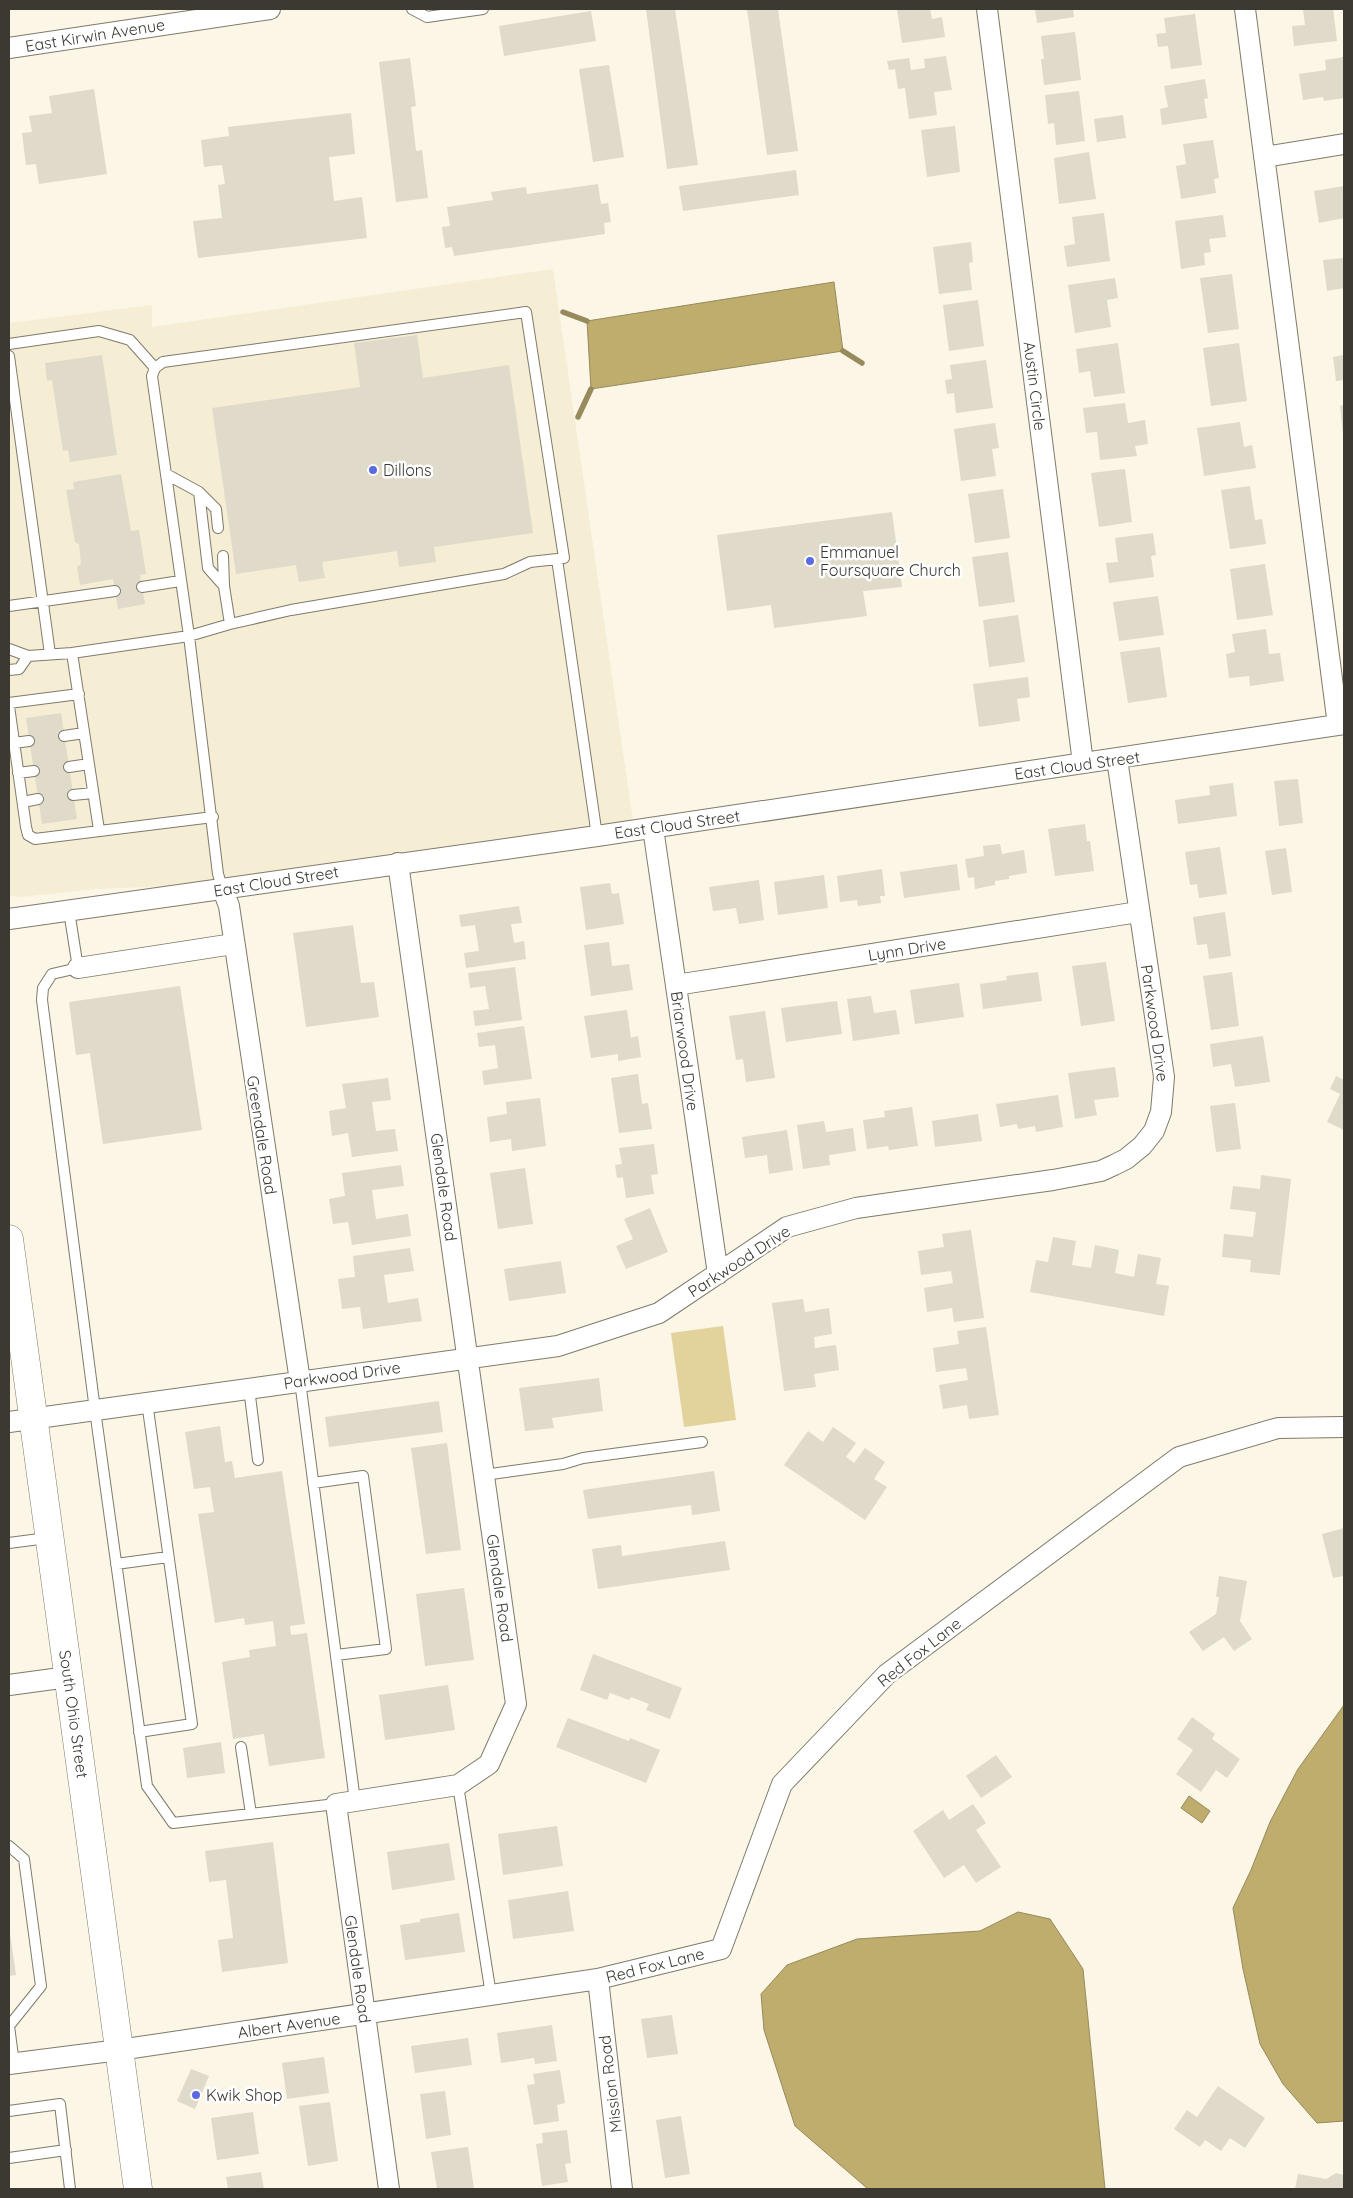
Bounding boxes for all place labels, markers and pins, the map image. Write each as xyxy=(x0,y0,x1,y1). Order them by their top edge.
place label: Dillons xyxy=(383,460,432,480)
marker: Dillons xyxy=(367,464,379,476)
place label: Emmanuel Foursquare Church xyxy=(820,542,961,580)
marker: Emmanuel Foursquare Church xyxy=(804,555,816,567)
place label: Kwik Shop xyxy=(206,2085,282,2105)
marker: Kwik Shop xyxy=(190,2089,202,2101)

